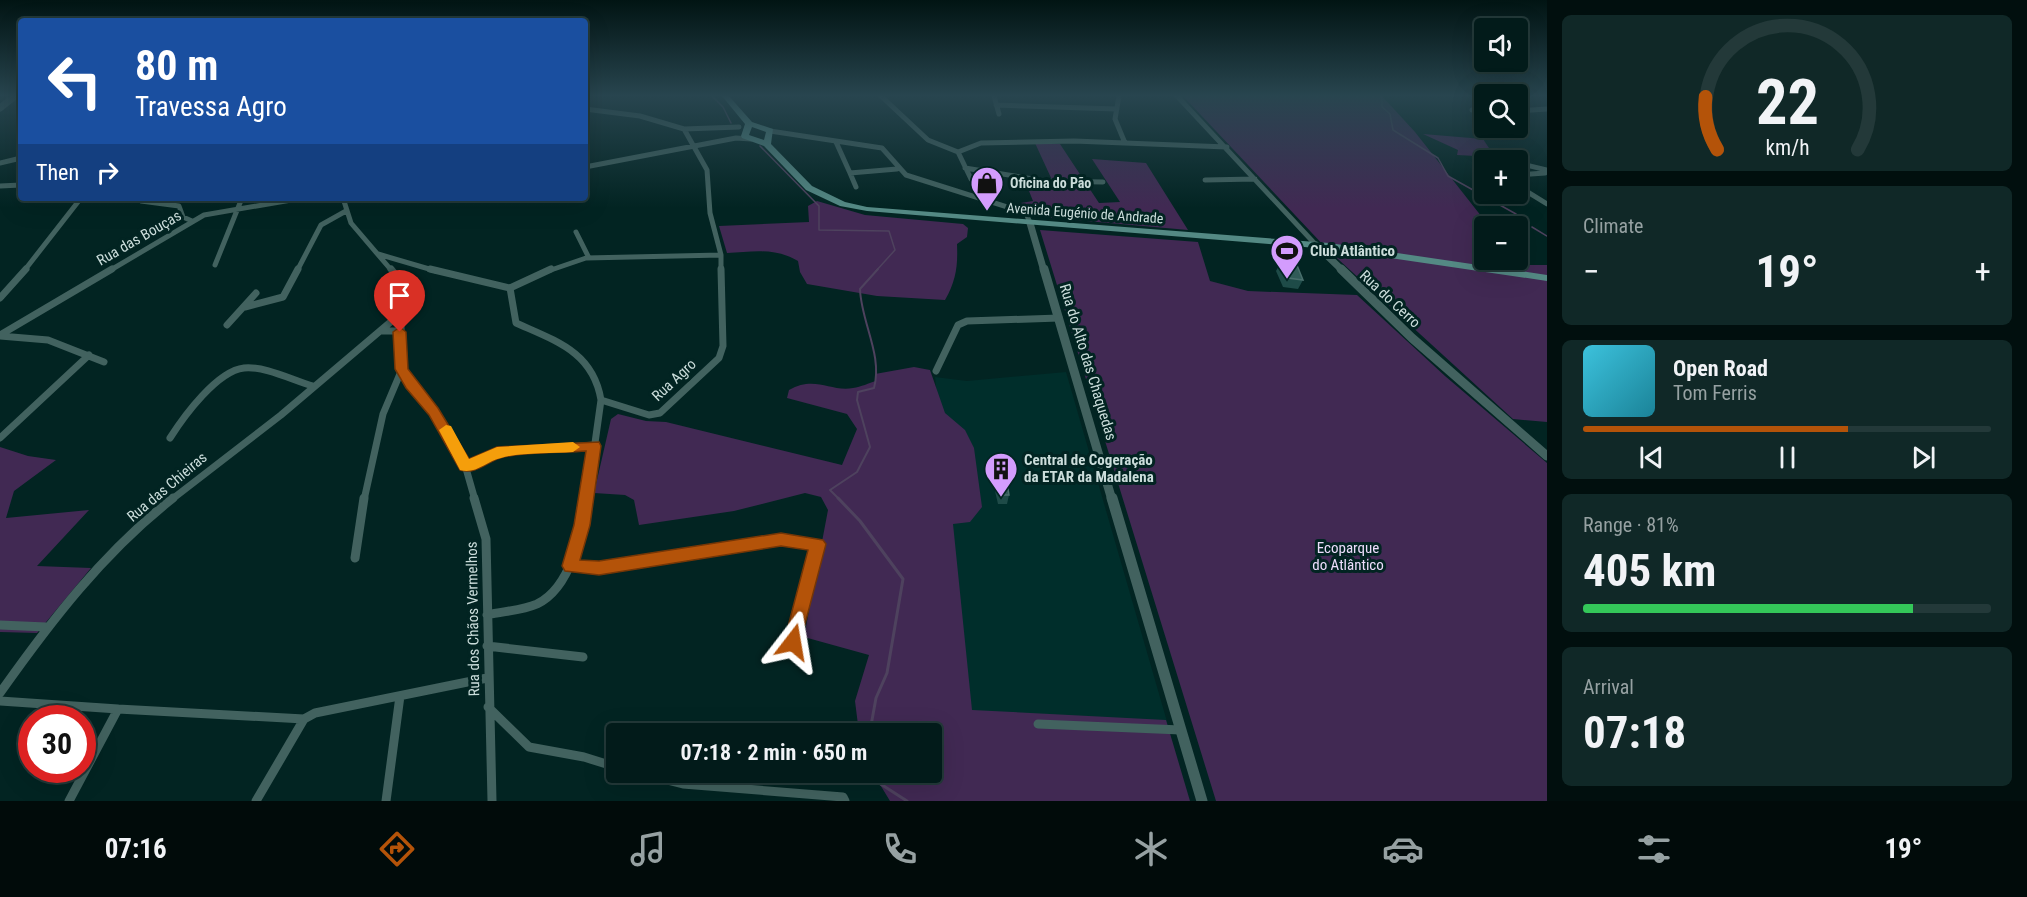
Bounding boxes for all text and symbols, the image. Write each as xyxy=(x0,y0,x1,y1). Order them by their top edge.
map controls xyxy=(1474,18,1528,270)
button: sound xyxy=(1474,18,1528,72)
text: 80 m xyxy=(135,41,218,90)
icon: left xyxy=(36,42,114,120)
text: 22 xyxy=(1755,66,1819,139)
button: search xyxy=(1474,84,1528,138)
text: Travessa Agro xyxy=(135,91,287,123)
text: km/h xyxy=(1765,135,1809,160)
button: + xyxy=(1474,150,1528,204)
icon: right xyxy=(91,156,124,189)
text: Then xyxy=(36,160,79,185)
shop icon: Oficina do Pão xyxy=(969,165,1005,212)
place label: Oficina do Pão xyxy=(1010,175,1091,191)
street label: Avenida Eugénio de Andrade xyxy=(1006,200,1164,226)
street label: Rua das Bouças xyxy=(93,206,185,269)
text: Climate xyxy=(1583,214,1643,238)
button: − xyxy=(1474,216,1528,270)
sports icon: Club Atlântico xyxy=(1269,233,1305,280)
place label: Club Atlântico xyxy=(1310,242,1395,260)
text: 19° xyxy=(1756,245,1819,298)
text: − xyxy=(1583,252,1600,291)
text: + xyxy=(1975,252,1991,291)
street label: Rua do Cerro xyxy=(1356,266,1424,332)
pin xyxy=(374,270,425,332)
icon: arrive xyxy=(383,279,416,312)
street label: Rua do Alto das Chaquedas xyxy=(1056,282,1120,443)
street label: Rua Agro xyxy=(648,355,700,405)
text: Open Road xyxy=(1673,356,1768,381)
text: Tom Ferris xyxy=(1673,381,1757,405)
icon: previous xyxy=(1635,441,1668,474)
icon: pause xyxy=(1771,441,1804,474)
icon: next xyxy=(1907,441,1940,474)
street label: Rua das Chieiras xyxy=(123,448,211,526)
building icon: Central de Cogeração da ETAR da Madalena xyxy=(983,451,1019,498)
place label: Central de Cogeração da ETAR da Madalena xyxy=(1024,451,1154,486)
text: Range · 81% xyxy=(1583,513,1679,537)
park label: Ecoparque do Atlântico xyxy=(1312,539,1384,574)
street label: Rua dos Chãos Vermelhos xyxy=(463,541,483,697)
text: 405 km xyxy=(1583,544,1716,597)
position arrow xyxy=(761,610,825,674)
text: Arrival xyxy=(1583,675,1634,699)
speed limit sign: 30 xyxy=(18,705,96,783)
text: 07:18 xyxy=(1583,706,1686,759)
text: 07:18 · 2 min · 650 m xyxy=(681,740,867,765)
icon: directions xyxy=(376,828,418,870)
icon: music xyxy=(627,828,669,870)
icon: phone xyxy=(879,828,921,870)
icon: climate xyxy=(1130,828,1172,870)
icon: car xyxy=(1382,828,1424,870)
icon: filters xyxy=(1633,828,1675,870)
text: 07:16 xyxy=(105,833,167,865)
text: 19° xyxy=(1884,833,1922,865)

